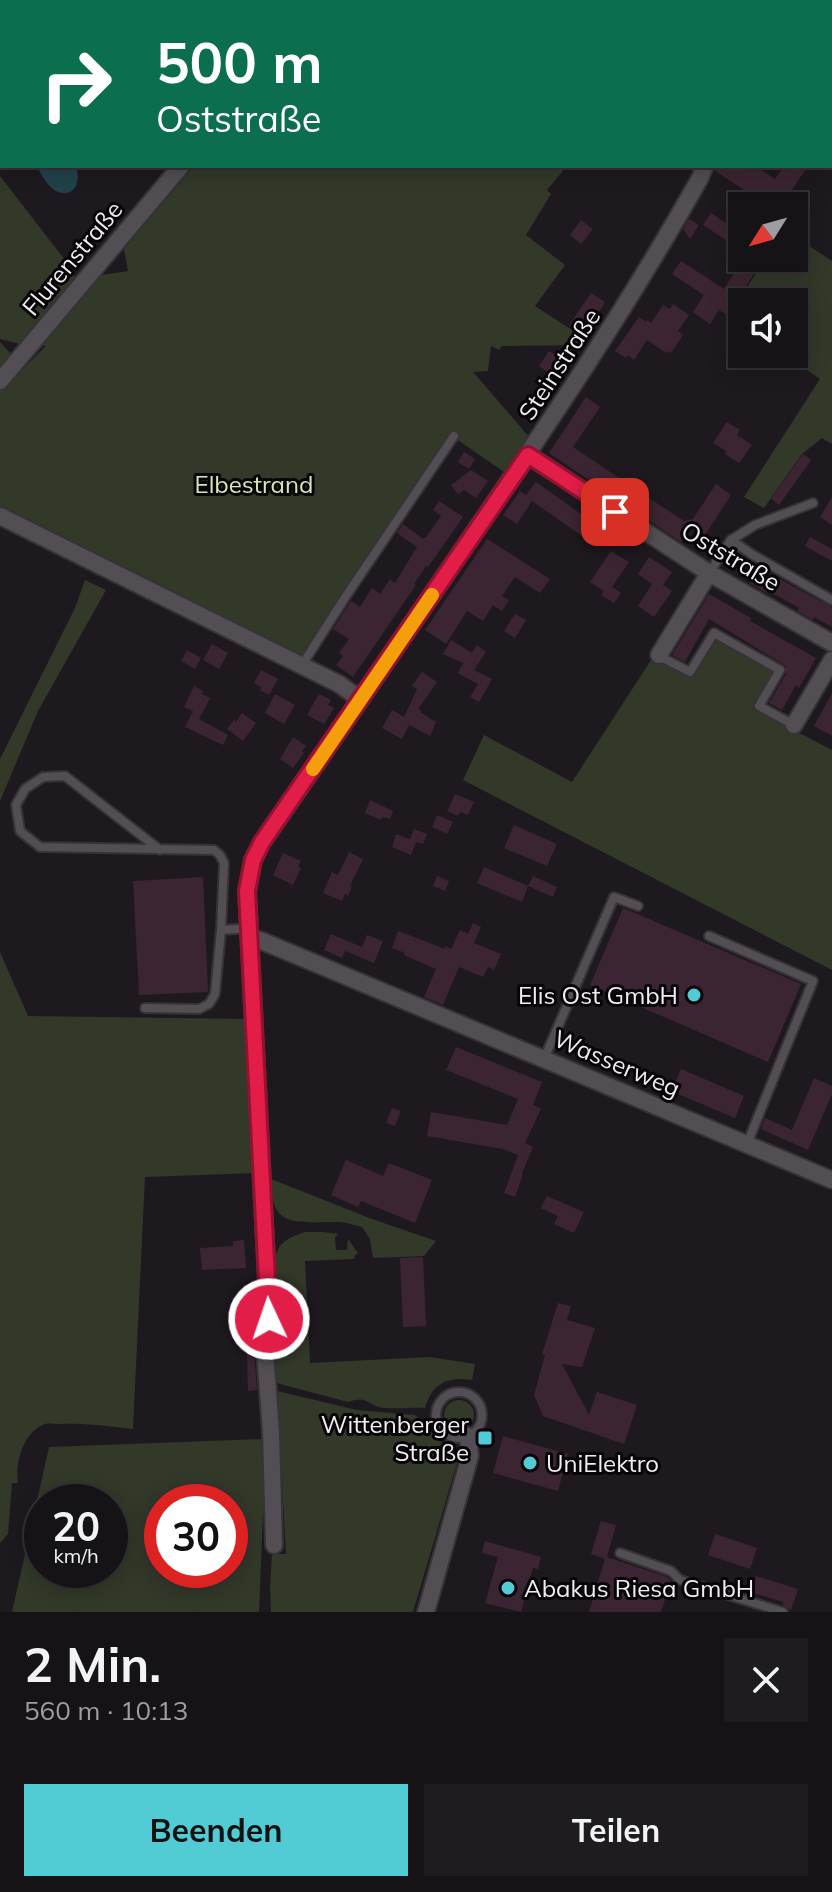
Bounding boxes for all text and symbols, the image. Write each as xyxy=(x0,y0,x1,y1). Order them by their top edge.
text: 500 m xyxy=(156,27,323,97)
icon: right xyxy=(24,32,128,136)
text: Oststraße xyxy=(156,96,321,141)
north arrow xyxy=(728,192,808,272)
map controls xyxy=(728,192,808,368)
street label: Flurenstraße xyxy=(15,195,129,321)
button: sound xyxy=(728,288,808,368)
street label: Steinstraße xyxy=(512,302,606,426)
park label: Elbestrand xyxy=(195,469,313,499)
pin xyxy=(581,478,649,546)
icon: arrive xyxy=(593,490,637,534)
street label: Oststraße xyxy=(676,515,786,597)
place label: Elis Ost GmbH xyxy=(518,980,678,1010)
marker: Elis Ost GmbH xyxy=(685,986,703,1004)
street label: Wasserweg xyxy=(549,1023,685,1103)
position arrow xyxy=(227,1277,311,1361)
place label: Wittenberger Straße xyxy=(321,1409,469,1467)
marker: Wittenberger Straße xyxy=(476,1429,494,1447)
place label: UniElektro xyxy=(546,1448,659,1478)
marker: UniElektro xyxy=(521,1454,539,1472)
speed limit sign: 30 xyxy=(144,1484,248,1588)
text: 20 xyxy=(52,1501,100,1551)
text: km/h xyxy=(53,1543,99,1568)
place label: Abakus Riesa GmbH xyxy=(524,1573,754,1603)
marker: Abakus Riesa GmbH xyxy=(499,1579,517,1597)
text: 2 Min. xyxy=(24,1634,161,1694)
button: close xyxy=(724,1638,808,1722)
text: 560 m · 10:13 xyxy=(24,1694,188,1727)
button: Beenden xyxy=(24,1784,408,1876)
button: Teilen xyxy=(424,1784,808,1876)

